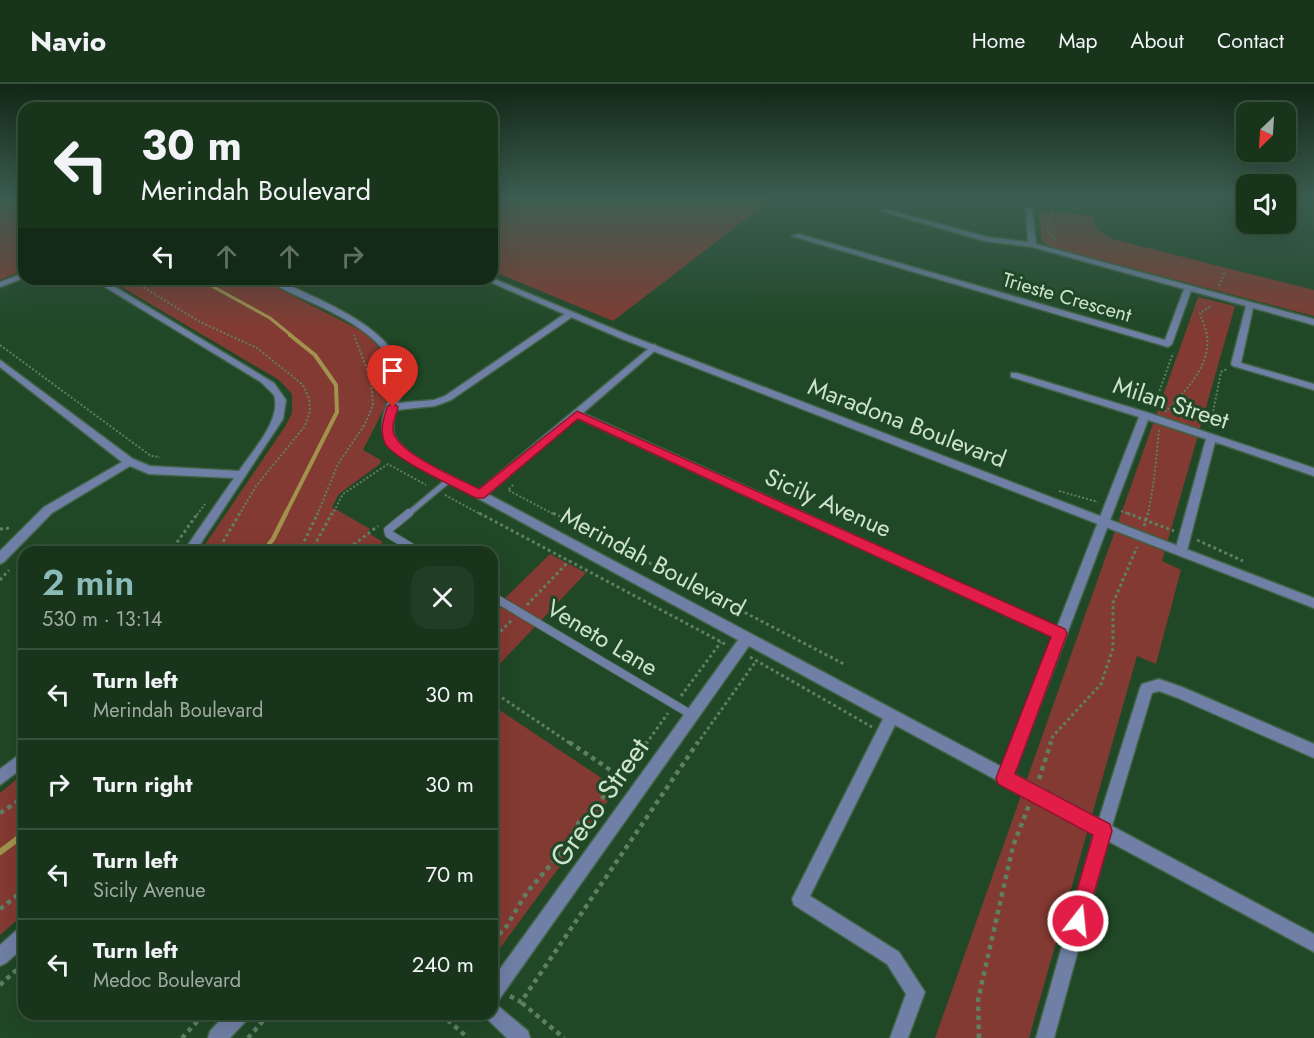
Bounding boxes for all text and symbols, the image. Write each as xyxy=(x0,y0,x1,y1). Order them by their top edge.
text: Navio xyxy=(30,21,106,62)
text: Home xyxy=(972,26,1025,56)
text: Map xyxy=(1058,26,1098,56)
text: About xyxy=(1131,26,1184,56)
text: Contact xyxy=(1217,26,1284,56)
north arrow xyxy=(1236,102,1296,162)
map controls xyxy=(1236,102,1296,234)
text: 30 m xyxy=(141,115,242,176)
icon: left xyxy=(42,126,120,204)
text: Merindah Boulevard xyxy=(141,171,371,210)
button: sound xyxy=(1236,174,1296,234)
icon: left xyxy=(147,240,180,273)
icon: ahead xyxy=(210,240,243,273)
icon: ahead xyxy=(273,240,306,273)
icon: right xyxy=(336,240,369,273)
street label: Trieste Crescent xyxy=(999,265,1135,330)
pin xyxy=(367,345,418,407)
icon: arrive xyxy=(376,354,409,387)
street label: Milan Street xyxy=(1109,367,1234,438)
street label: Maradona Boulevard xyxy=(803,369,1011,476)
street label: Sicily Avenue xyxy=(759,459,897,546)
street label: Merindah Boulevard xyxy=(555,498,752,625)
text: 2 min xyxy=(42,556,134,608)
button: close xyxy=(411,566,474,629)
street label: Veneto Lane xyxy=(540,590,665,685)
text: 530 m · 13:14 xyxy=(42,605,162,634)
text: Turn left xyxy=(93,664,178,696)
icon: left xyxy=(42,678,75,711)
text: 30 m xyxy=(425,678,474,710)
text: Merindah Boulevard xyxy=(93,696,263,725)
street label: Greco Street xyxy=(540,729,659,875)
icon: right xyxy=(42,768,75,801)
text: Turn right xyxy=(93,768,193,800)
text: 30 m xyxy=(425,768,474,800)
text: Turn left xyxy=(93,844,178,876)
icon: left xyxy=(42,858,75,891)
text: 70 m xyxy=(425,858,474,890)
text: Sicily Avenue xyxy=(93,876,206,905)
position arrow xyxy=(1046,889,1110,953)
text: Turn left xyxy=(93,934,178,966)
icon: left xyxy=(42,948,75,981)
text: 240 m xyxy=(412,948,474,980)
text: Medoc Boulevard xyxy=(93,966,241,995)

